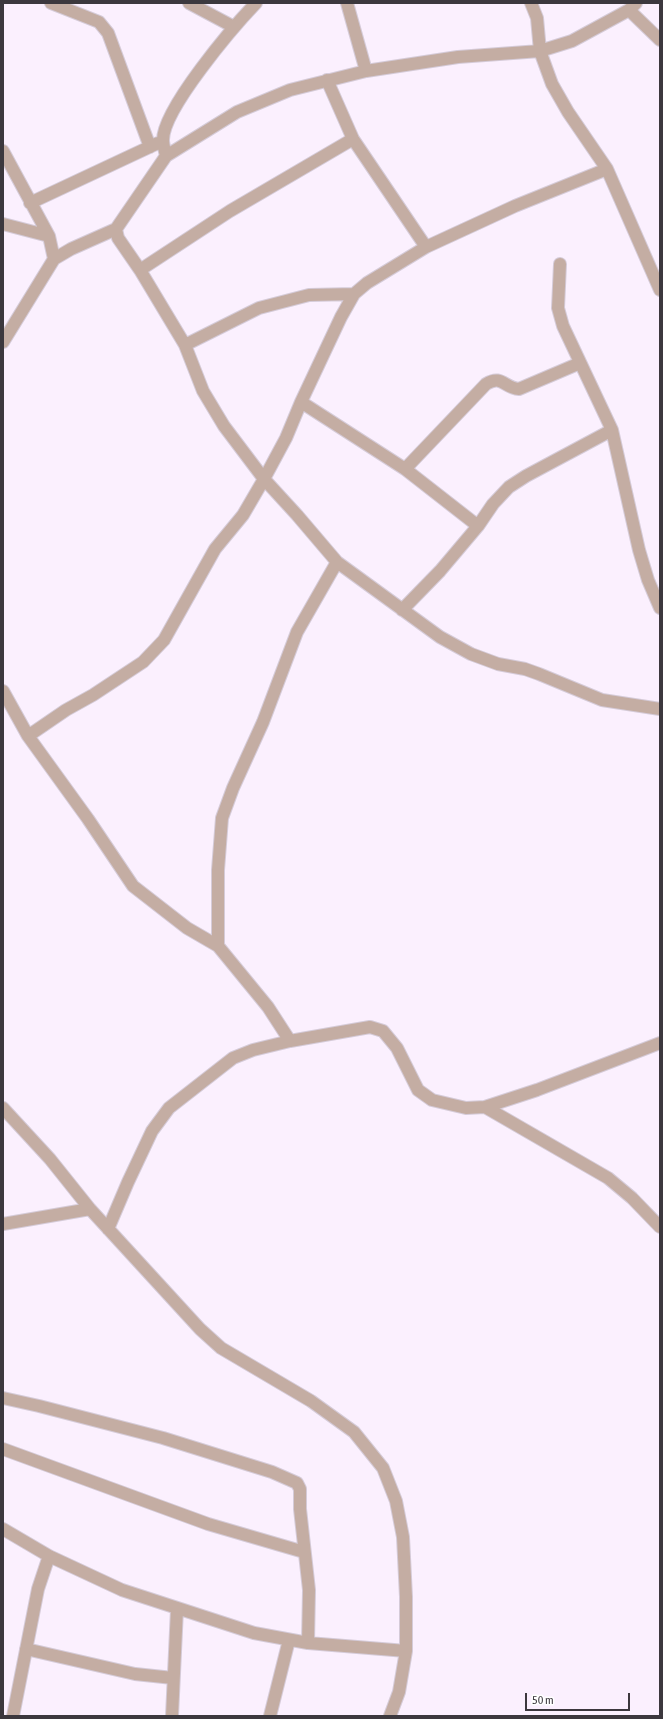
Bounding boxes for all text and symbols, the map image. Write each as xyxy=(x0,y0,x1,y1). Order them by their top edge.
scale bar xyxy=(527,1685,632,1711)
text: 50 m xyxy=(532,1693,554,1707)

